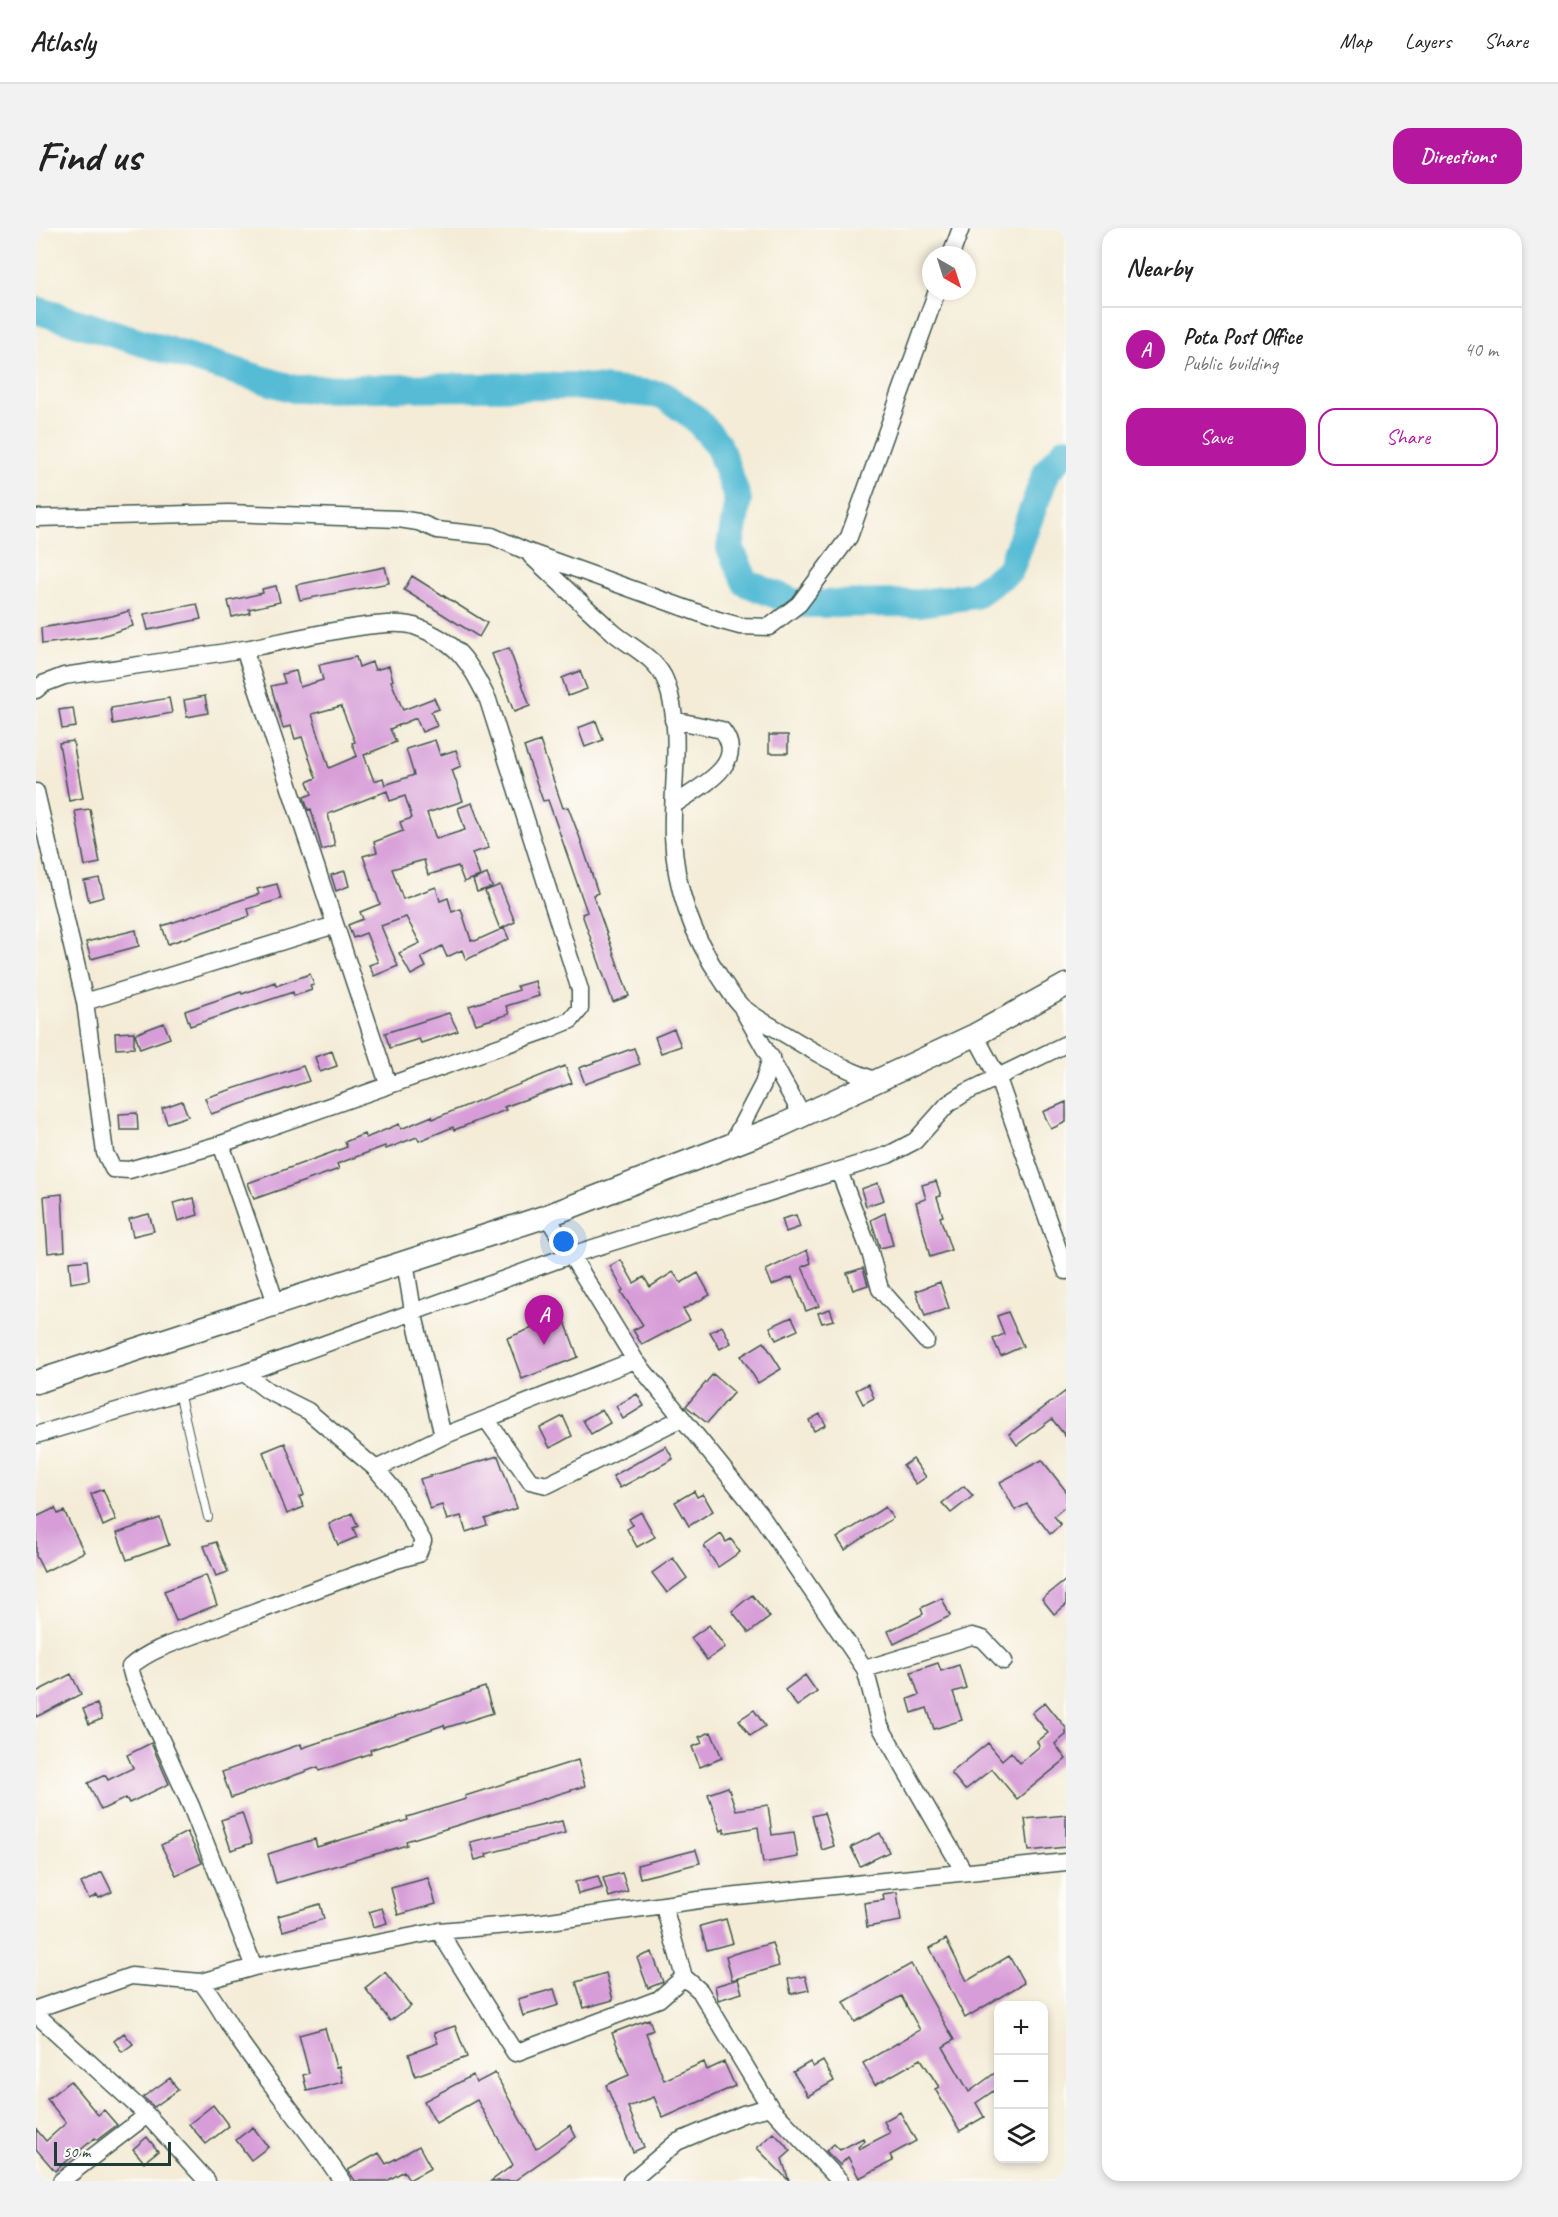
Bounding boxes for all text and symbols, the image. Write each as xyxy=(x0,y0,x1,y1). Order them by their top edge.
text: Atlasly xyxy=(30,24,95,59)
text: Map xyxy=(1339,28,1372,54)
text: Layers xyxy=(1405,28,1451,54)
text: Share xyxy=(1484,28,1528,54)
button: Directions xyxy=(1393,128,1522,184)
text: Find us xyxy=(36,130,141,183)
north arrow xyxy=(922,246,976,300)
text: Nearby xyxy=(1126,251,1191,284)
text: Pota Post Office xyxy=(1183,323,1301,351)
text: A xyxy=(1140,337,1151,362)
text: 40 m xyxy=(1464,337,1498,362)
text: Public building xyxy=(1183,351,1278,376)
button: Save xyxy=(1126,408,1306,466)
button: Share xyxy=(1318,408,1498,466)
your location xyxy=(549,1227,578,1256)
pin: A xyxy=(524,1296,564,1345)
map controls xyxy=(994,2001,1048,2163)
button: + xyxy=(994,2001,1048,2055)
button: − xyxy=(994,2055,1048,2109)
button: layers xyxy=(994,2109,1048,2163)
scale bar xyxy=(54,2139,171,2166)
text: 50 m xyxy=(63,2142,90,2162)

